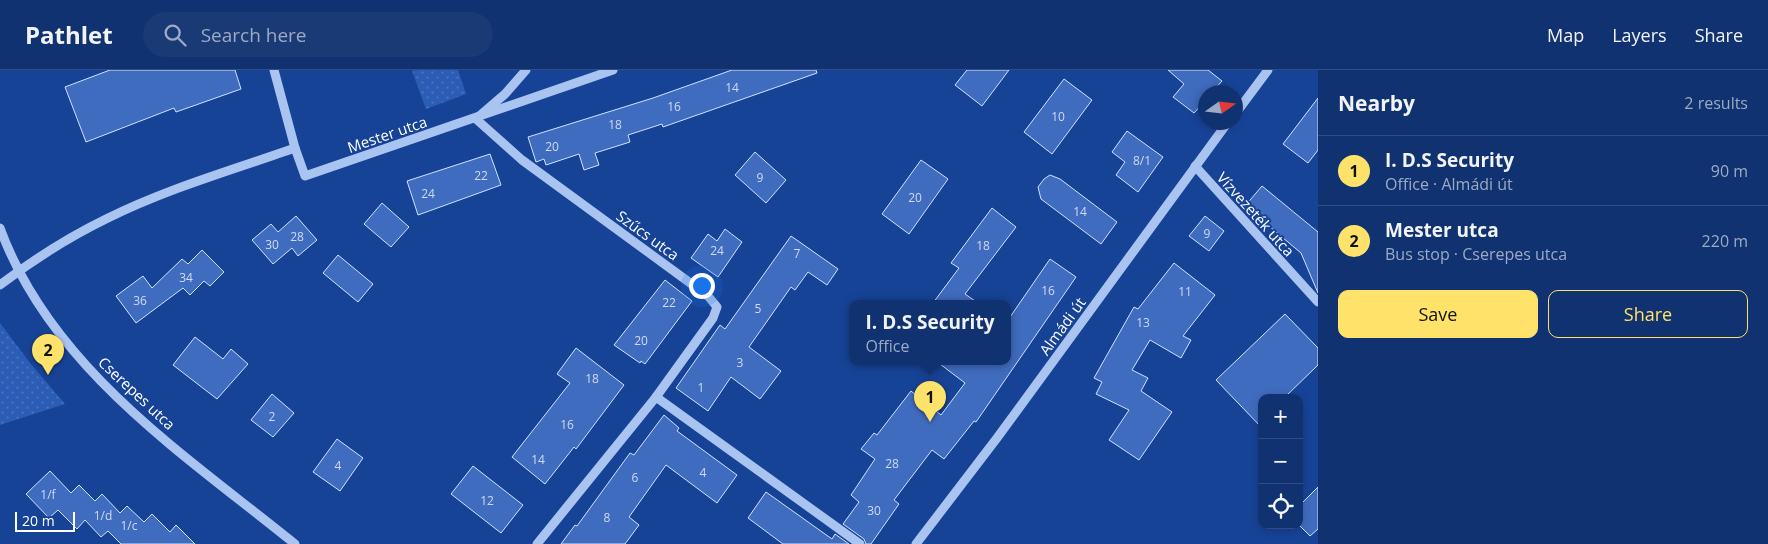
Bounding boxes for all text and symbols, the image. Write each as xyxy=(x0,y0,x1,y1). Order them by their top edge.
search box xyxy=(143,12,493,57)
text: Pathlet xyxy=(25,18,113,51)
icon: search xyxy=(161,21,189,49)
text: Search here xyxy=(201,22,307,48)
text: Map xyxy=(1547,23,1584,47)
text: Layers xyxy=(1612,23,1667,47)
text: Share xyxy=(1695,23,1743,47)
house number: 14 xyxy=(725,79,739,96)
north arrow xyxy=(1198,85,1243,130)
text: Nearby xyxy=(1338,89,1415,117)
text: 2 results xyxy=(1684,92,1748,114)
house number: 16 xyxy=(667,98,681,115)
house number: 10 xyxy=(1051,108,1065,125)
street label: Mester utca xyxy=(345,111,429,157)
house number: 18 xyxy=(608,116,622,133)
house number: 20 xyxy=(545,138,559,155)
text: I. D.S Security xyxy=(1385,147,1514,173)
house number: 8/1 xyxy=(1133,152,1151,169)
text: 1 xyxy=(1349,160,1359,182)
text: 90 m xyxy=(1711,160,1748,182)
house number: 22 xyxy=(474,167,488,184)
street label: Vízvezeték utca xyxy=(1213,168,1299,260)
house number: 9 xyxy=(757,169,764,186)
text: Office · Almádi út xyxy=(1385,173,1513,195)
house number: 24 xyxy=(421,185,435,202)
house number: 20 xyxy=(908,189,922,206)
house number: 14 xyxy=(1073,203,1087,220)
street label: Szűcs utca xyxy=(613,206,683,264)
text: Mester utca xyxy=(1385,217,1499,243)
house number: 9 xyxy=(1204,225,1211,242)
house number: 28 xyxy=(290,228,304,245)
text: 2 xyxy=(1349,230,1359,252)
text: 220 m xyxy=(1702,230,1748,252)
house number: 30 xyxy=(265,236,279,253)
house number: 18 xyxy=(976,237,990,254)
house number: 24 xyxy=(710,242,724,259)
text: Bus stop · Cserepes utca xyxy=(1385,243,1567,265)
house number: 7 xyxy=(794,245,801,262)
house number: 34 xyxy=(179,269,193,286)
your location xyxy=(689,273,715,299)
house number: 16 xyxy=(1041,282,1055,299)
house number: 11 xyxy=(1178,283,1192,300)
button: Save xyxy=(1338,290,1538,338)
button: Share xyxy=(1548,290,1748,338)
house number: 36 xyxy=(133,292,147,309)
street label: Almádi út xyxy=(1034,293,1090,359)
house number: 22 xyxy=(662,294,676,311)
house number: 5 xyxy=(755,300,762,317)
popup xyxy=(849,300,1011,365)
text: I. D.S Security xyxy=(866,309,994,335)
house number: 13 xyxy=(1136,314,1150,331)
house number: 20 xyxy=(634,332,648,349)
pin: 2 xyxy=(32,334,64,375)
text: Office xyxy=(866,335,909,357)
street label: Cserepes utca xyxy=(94,352,180,434)
house number: 3 xyxy=(737,354,744,371)
house number: 18 xyxy=(585,370,599,387)
house number: 1 xyxy=(698,379,704,396)
pin: 1 xyxy=(914,381,946,422)
map controls xyxy=(1258,394,1303,529)
button: + xyxy=(1258,394,1303,439)
house number: 2 xyxy=(269,408,276,425)
house number: 16 xyxy=(560,416,574,433)
button: − xyxy=(1258,439,1303,484)
house number: 14 xyxy=(531,451,545,468)
house number: 28 xyxy=(885,455,899,472)
house number: 4 xyxy=(335,457,342,474)
house number: 4 xyxy=(700,464,707,481)
house number: 6 xyxy=(632,469,639,486)
button: locate xyxy=(1258,484,1303,529)
house number: 1/f xyxy=(40,486,57,503)
house number: 12 xyxy=(480,492,494,509)
house number: 30 xyxy=(867,502,881,519)
house number: 1/d xyxy=(94,507,112,524)
scale bar xyxy=(15,509,75,532)
house number: 8 xyxy=(604,509,611,526)
text: 20 m xyxy=(22,511,55,530)
house number: 1/c xyxy=(120,517,138,534)

